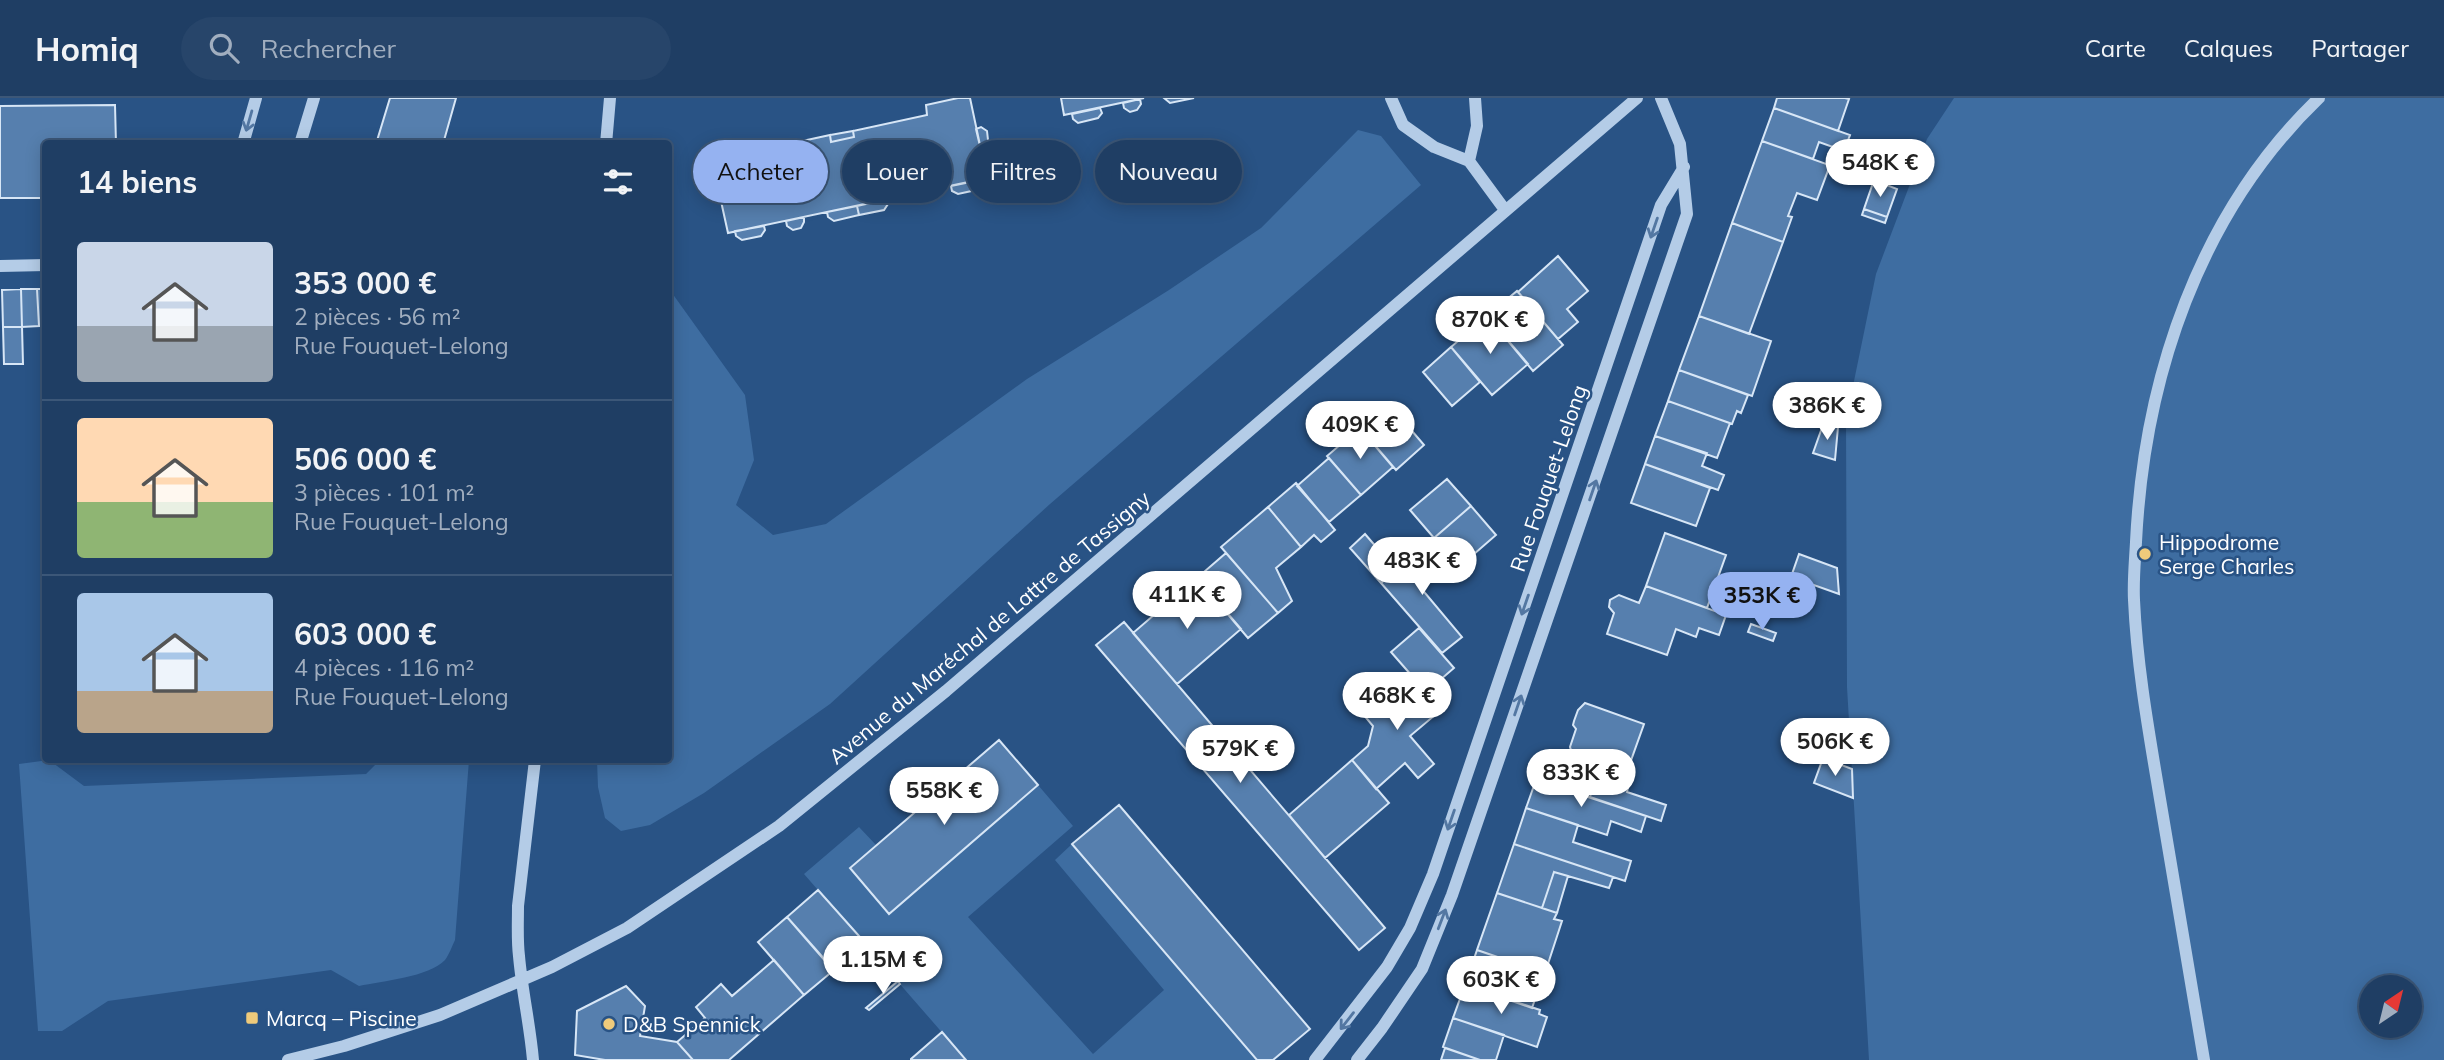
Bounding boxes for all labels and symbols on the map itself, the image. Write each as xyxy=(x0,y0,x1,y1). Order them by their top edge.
one-way arrow xyxy=(242,110,255,132)
pin: 548K € xyxy=(1823,140,1937,199)
one-way arrow xyxy=(1647,216,1659,238)
pin: 870K € xyxy=(1433,296,1547,356)
street label: Rue Fouquet-Lelong xyxy=(1504,381,1592,575)
pin: 386K € xyxy=(1770,382,1884,442)
pin: 409K € xyxy=(1303,402,1417,461)
one-way arrow xyxy=(1588,479,1600,501)
street label: Avenue du Maréchal de Lattre de Tassigny xyxy=(823,485,1155,769)
place label: Hippodrome Serge Charles xyxy=(2159,529,2294,579)
pin: 483K € xyxy=(1365,538,1479,597)
marker: Hippodrome Serge Charles xyxy=(2137,546,2153,562)
pin: 411K € xyxy=(1130,572,1244,631)
pin: 353K € xyxy=(1705,573,1819,632)
one-way arrow xyxy=(1517,594,1530,616)
pin: 468K € xyxy=(1340,672,1454,732)
one-way arrow xyxy=(1513,694,1525,716)
pin: 506K € xyxy=(1778,718,1892,778)
pin: 579K € xyxy=(1183,726,1297,785)
pin: 833K € xyxy=(1524,750,1638,809)
pin: 558K € xyxy=(887,768,1001,827)
one-way arrow xyxy=(1444,809,1456,831)
one-way arrow xyxy=(1437,909,1450,930)
pin: 1.15M € xyxy=(818,936,948,996)
pin: 603K € xyxy=(1444,956,1558,1016)
north arrow xyxy=(2359,975,2422,1038)
place label: Marcq – Piscine xyxy=(266,1005,417,1031)
marker: Marcq – Piscine xyxy=(244,1010,260,1026)
place label: D&B Spennick xyxy=(623,1011,761,1037)
one-way arrow xyxy=(1339,1011,1354,1029)
marker: D&B Spennick xyxy=(601,1016,617,1032)

